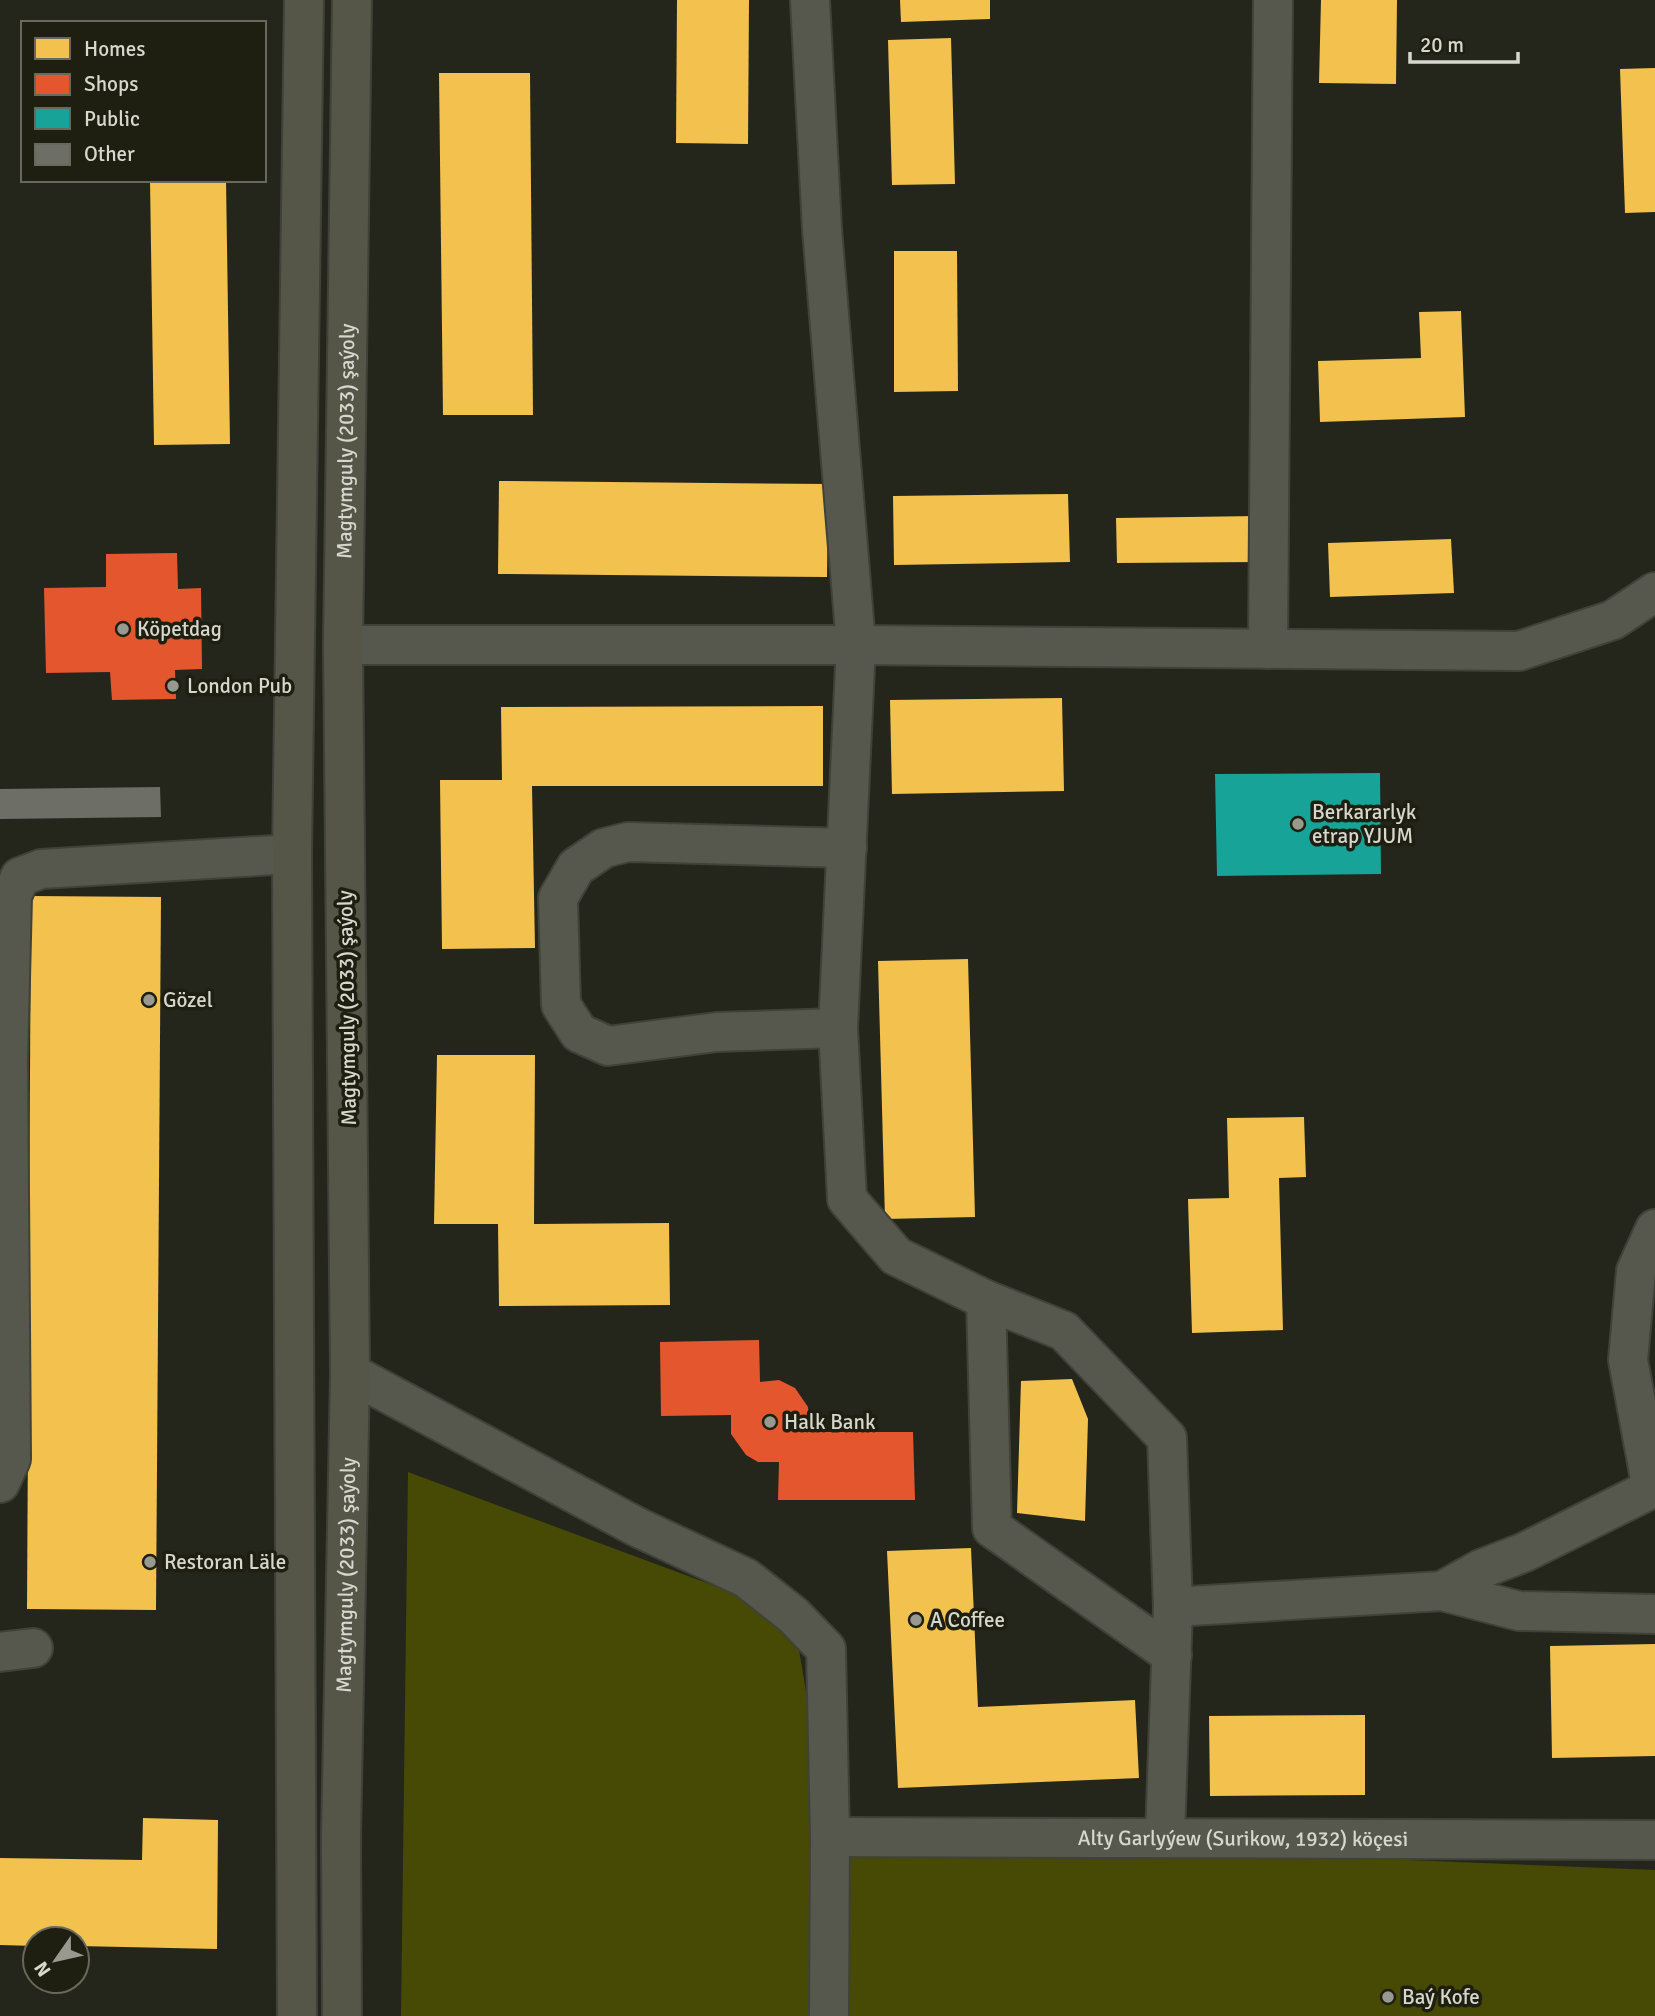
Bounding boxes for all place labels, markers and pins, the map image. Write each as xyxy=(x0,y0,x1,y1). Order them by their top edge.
place label: Köpetdag xyxy=(137,616,222,642)
marker: Köpetdag xyxy=(115,621,131,637)
place label: London Pub xyxy=(187,673,292,699)
marker: London Pub xyxy=(165,678,181,694)
place label: Berkararlyk etrap YJUM xyxy=(1312,799,1417,849)
marker: Berkararlyk etrap YJUM xyxy=(1290,816,1306,832)
place label: Gözel xyxy=(163,987,213,1013)
marker: Gözel xyxy=(141,992,157,1008)
place label: Halk Bank xyxy=(784,1409,876,1435)
marker: Halk Bank xyxy=(762,1414,778,1430)
place label: Restoran Läle xyxy=(164,1549,286,1575)
marker: Restoran Läle xyxy=(142,1554,158,1570)
place label: A Coffee xyxy=(930,1607,1005,1633)
marker: A Coffee xyxy=(908,1612,924,1628)
place label: Baý Kofe xyxy=(1402,1984,1480,2010)
marker: Baý Kofe xyxy=(1380,1989,1396,2005)

